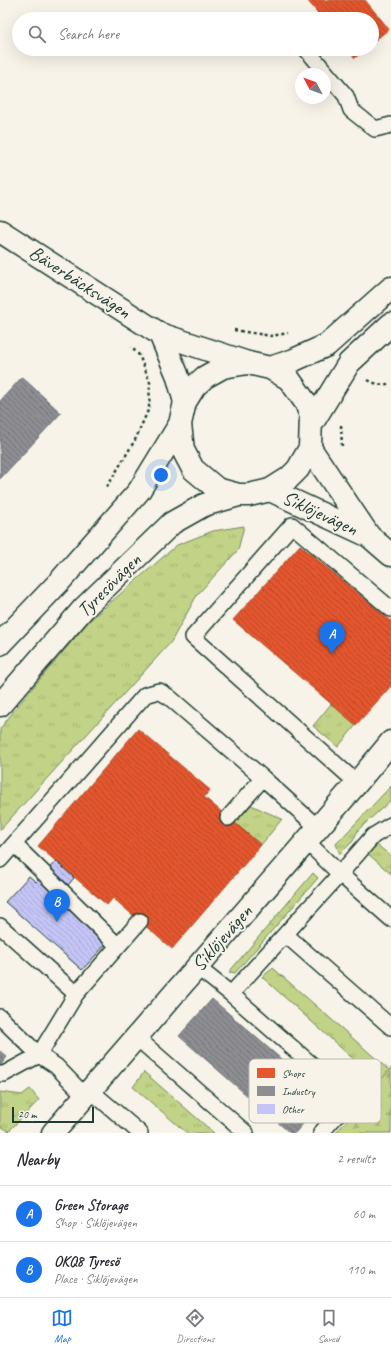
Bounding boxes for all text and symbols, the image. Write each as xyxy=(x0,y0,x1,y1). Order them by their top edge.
search box xyxy=(12,12,379,56)
icon: search xyxy=(26,23,48,45)
text: Search here xyxy=(58,25,119,44)
north arrow xyxy=(295,68,331,104)
street label: Bäverbäcksvägen xyxy=(25,240,136,325)
your location xyxy=(151,465,171,485)
street label: Siklöjevägen xyxy=(278,485,363,542)
street label: Tyresövägen xyxy=(72,547,147,622)
pin: A xyxy=(319,621,345,654)
pin: B xyxy=(44,889,70,922)
street label: Siklöjevägen xyxy=(186,899,258,976)
legend xyxy=(249,1059,381,1123)
text: Shops xyxy=(282,1066,306,1080)
text: Industry xyxy=(282,1084,316,1098)
text: Other xyxy=(282,1102,305,1116)
scale bar xyxy=(12,1105,94,1124)
text: 20 m xyxy=(18,1107,37,1121)
text: Nearby xyxy=(16,1149,59,1170)
text: 2 results xyxy=(337,1151,375,1167)
text: Green Storage xyxy=(54,1196,128,1215)
text: A xyxy=(26,1206,32,1222)
text: 60 m xyxy=(353,1206,375,1222)
text: Shop · Siklöjevägen xyxy=(54,1215,137,1231)
text: OKQ8 Tyresö xyxy=(54,1252,119,1271)
text: B xyxy=(26,1262,32,1278)
text: 110 m xyxy=(347,1262,375,1278)
text: Place · Siklöjevägen xyxy=(54,1271,138,1287)
tab: Map xyxy=(51,1307,73,1345)
tab: Directions xyxy=(176,1307,215,1345)
tab: Saved xyxy=(318,1307,340,1345)

